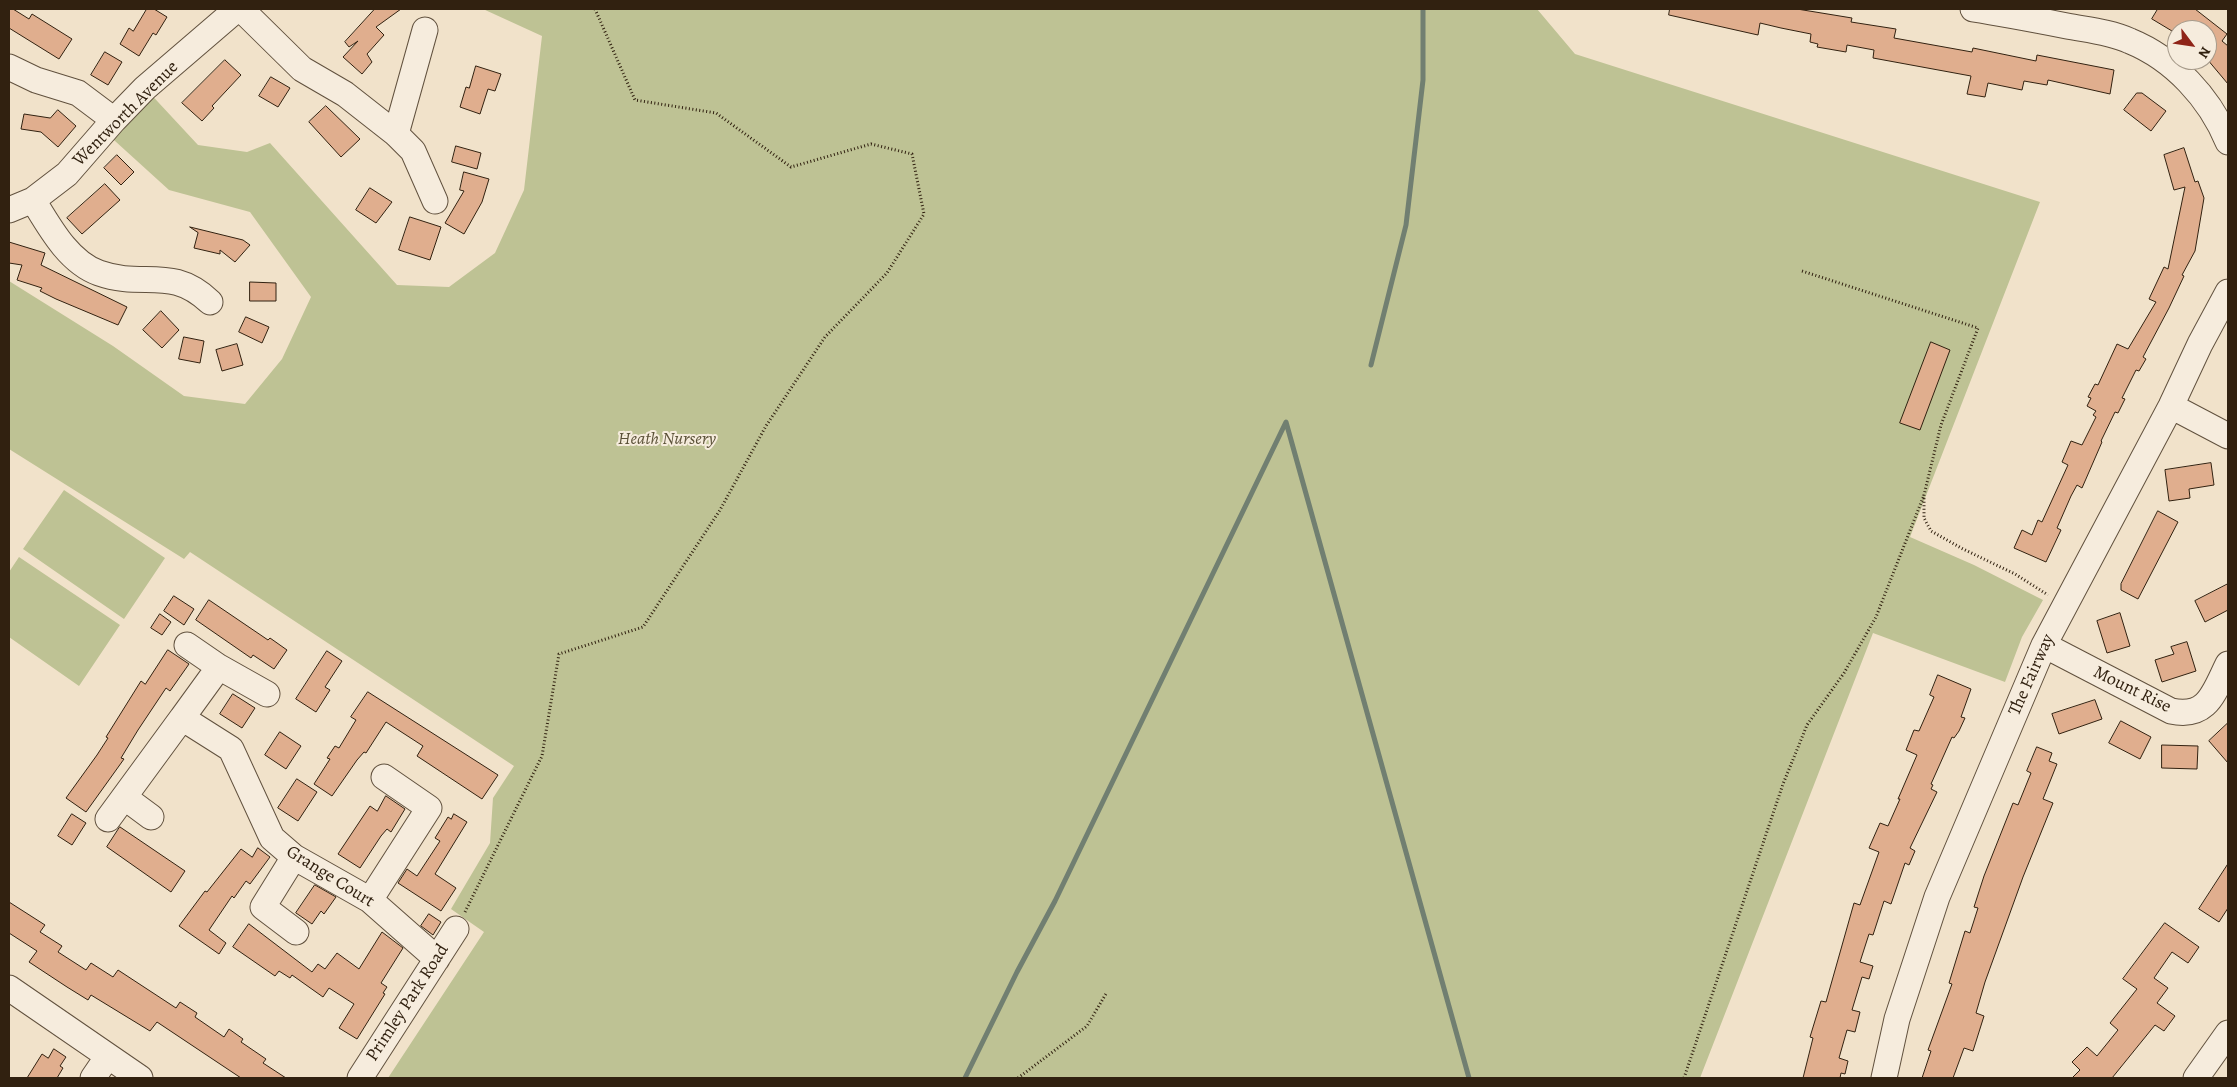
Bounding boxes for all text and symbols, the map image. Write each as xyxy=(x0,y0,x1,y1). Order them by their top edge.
north arrow xyxy=(2167,20,2217,70)
text: N xyxy=(2194,43,2215,62)
street label: Wentworth Avenue xyxy=(69,57,183,171)
park label: Heath Nursery xyxy=(618,429,716,451)
street label: The Fairway xyxy=(2004,631,2060,719)
street label: Mount Rise xyxy=(2089,662,2175,718)
street label: Grange Court xyxy=(282,841,378,913)
street label: Primley Park Road xyxy=(362,940,454,1066)

